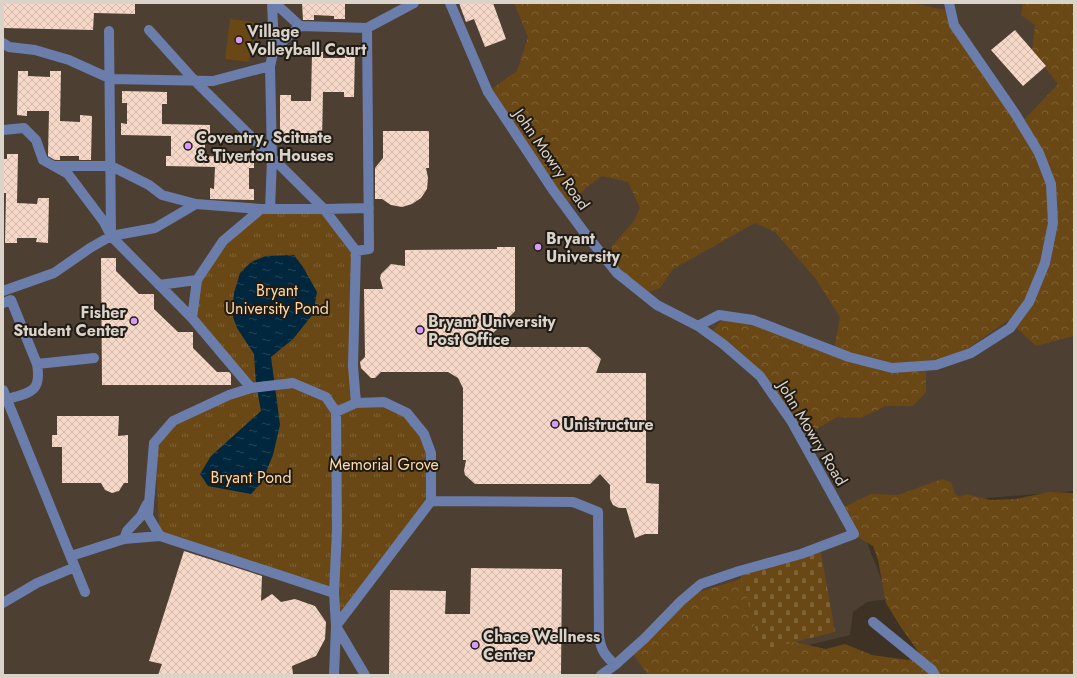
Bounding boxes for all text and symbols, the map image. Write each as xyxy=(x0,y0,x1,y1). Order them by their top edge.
place label: Village Volleyball Court xyxy=(246,20,367,61)
marker: Village Volleyball Court xyxy=(234,35,244,45)
street label: John Mowry Road xyxy=(507,102,595,215)
place label: Coventry, Scituate & Tiverton Houses xyxy=(196,126,334,167)
marker: Coventry, Scituate & Tiverton Houses xyxy=(183,141,193,151)
place label: Bryant University xyxy=(546,227,621,268)
marker: Bryant University xyxy=(533,242,543,252)
park label: Bryant University Pond xyxy=(225,279,329,320)
place label: Fisher Student Center xyxy=(13,301,126,342)
place label: Bryant University Post Office xyxy=(428,310,556,351)
marker: Fisher Student Center xyxy=(129,316,139,326)
marker: Bryant University Post Office xyxy=(415,325,425,335)
street label: John Mowry Road xyxy=(771,375,853,490)
place label: Unistructure xyxy=(563,413,654,436)
marker: Unistructure xyxy=(550,419,560,429)
park label: Memorial Grove xyxy=(329,453,439,476)
park label: Bryant Pond xyxy=(210,466,292,489)
place label: Chace Wellness Center xyxy=(483,625,600,666)
marker: Chace Wellness Center xyxy=(470,640,480,650)

